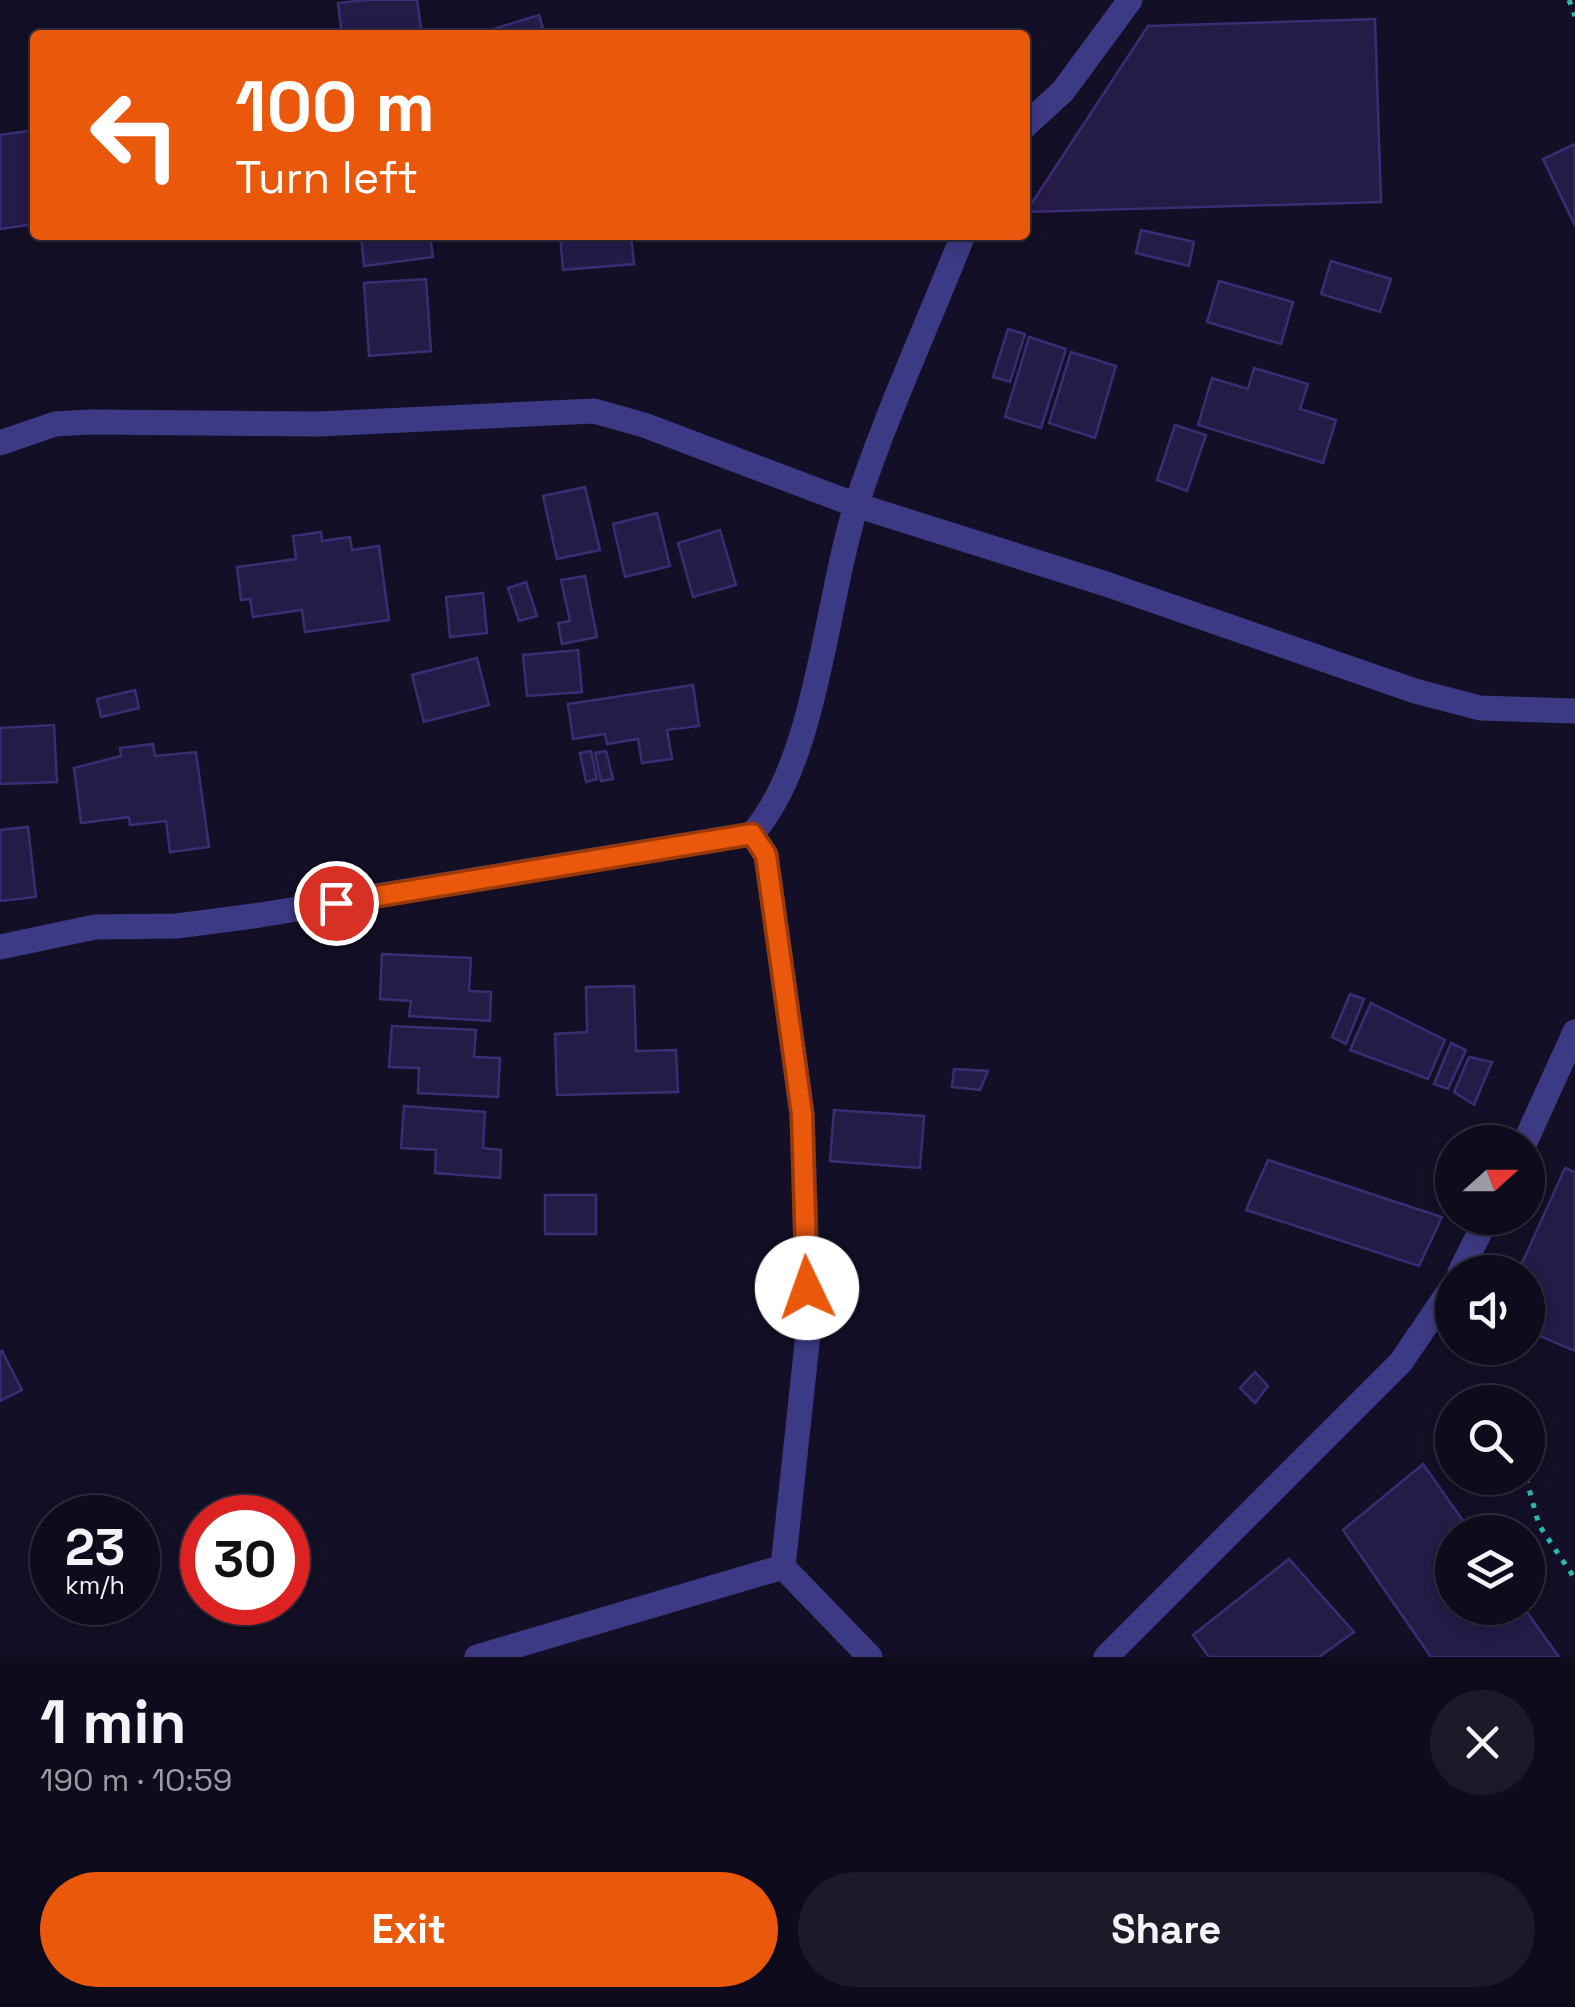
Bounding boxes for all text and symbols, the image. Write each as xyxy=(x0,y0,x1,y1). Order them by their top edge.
text: 100 m xyxy=(235,62,435,151)
icon: left xyxy=(70,70,200,200)
text: Turn left xyxy=(235,149,418,206)
pin xyxy=(294,861,379,946)
icon: arrive xyxy=(309,876,364,931)
north arrow xyxy=(1435,1125,1545,1235)
map controls xyxy=(1435,1125,1545,1625)
position arrow xyxy=(755,1236,859,1340)
button: sound xyxy=(1435,1255,1545,1365)
button: search xyxy=(1435,1385,1545,1495)
speed limit sign: 30 xyxy=(180,1495,310,1625)
button: layers xyxy=(1435,1515,1545,1625)
text: 23 xyxy=(65,1516,125,1580)
text: km/h xyxy=(65,1569,125,1601)
text: 1 min xyxy=(40,1684,187,1761)
button: close xyxy=(1430,1690,1535,1795)
text: 190 m · 10:59 xyxy=(40,1760,232,1800)
button: Exit xyxy=(40,1872,778,1987)
button: Share xyxy=(798,1872,1535,1987)

